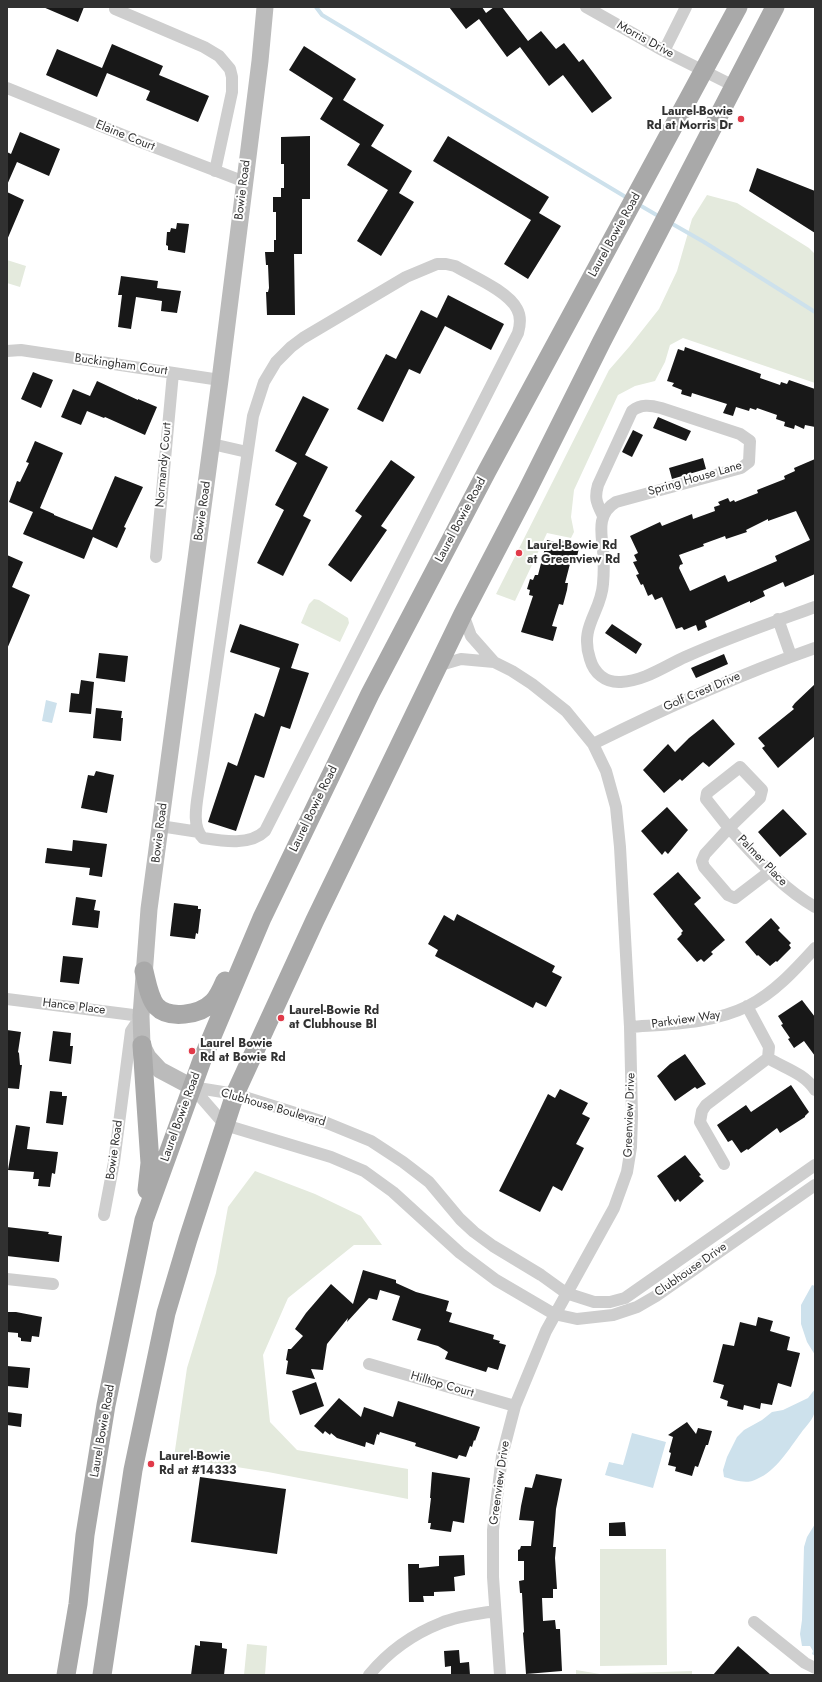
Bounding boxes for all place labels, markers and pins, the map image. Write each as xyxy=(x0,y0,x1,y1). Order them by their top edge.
place label: Laurel-Bowie Rd at Morris Dr xyxy=(647,105,733,133)
marker: Laurel-Bowie Rd at Morris Dr xyxy=(736,114,746,124)
place label: Laurel-Bowie Rd at Greenview Rd xyxy=(527,539,620,567)
marker: Laurel-Bowie Rd at Greenview Rd xyxy=(514,548,524,558)
place label: Laurel-Bowie Rd at Clubhouse Bl xyxy=(289,1004,379,1032)
marker: Laurel-Bowie Rd at Clubhouse Bl xyxy=(276,1013,286,1023)
place label: Laurel Bowie Rd at Bowie Rd xyxy=(200,1037,286,1065)
marker: Laurel Bowie Rd at Bowie Rd xyxy=(187,1046,197,1056)
place label: Laurel-Bowie Rd at #14333 xyxy=(159,1450,236,1478)
marker: Laurel-Bowie Rd at #14333 xyxy=(146,1459,156,1469)

